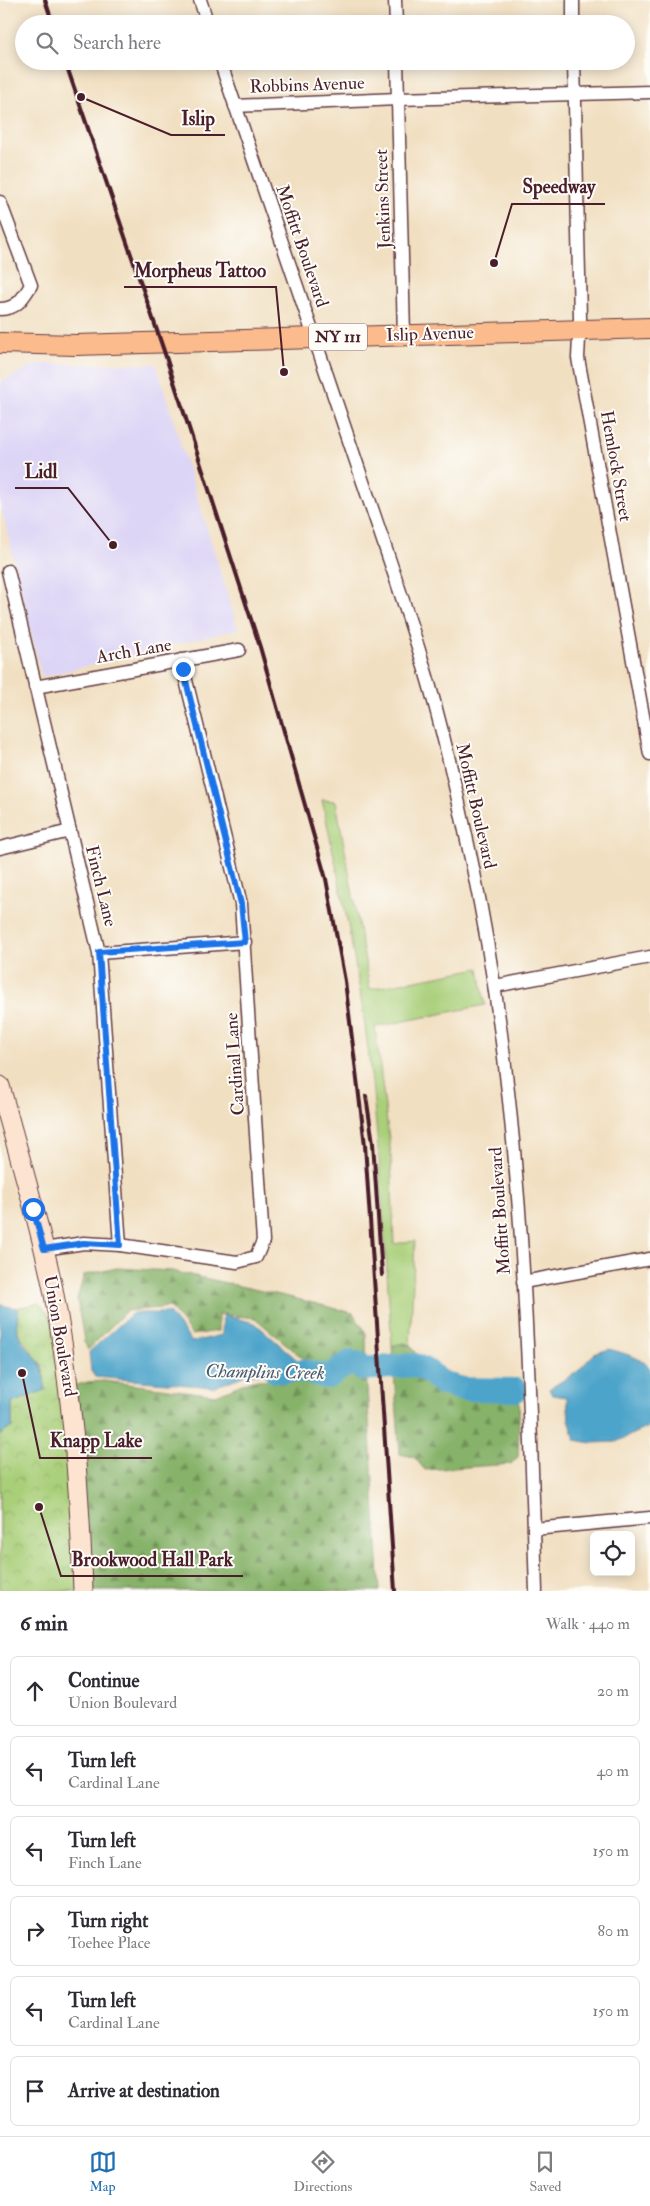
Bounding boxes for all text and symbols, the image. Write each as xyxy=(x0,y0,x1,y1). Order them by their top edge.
search box xyxy=(15,15,635,70)
icon: search xyxy=(33,29,61,57)
text: Search here xyxy=(73,31,161,55)
street label: Robbins Avenue xyxy=(249,71,365,99)
callout: Islip xyxy=(171,101,225,135)
text: Islip xyxy=(181,107,215,132)
street label: Jenkins Street xyxy=(370,149,396,250)
callout: Speedway xyxy=(512,170,605,204)
text: Speedway xyxy=(523,175,596,200)
street label: Moffitt Boulevard xyxy=(270,182,334,310)
callout: Morpheus Tattoo xyxy=(124,253,276,287)
text: Morpheus Tattoo xyxy=(133,259,266,284)
street label: Islip Avenue xyxy=(386,321,475,347)
road number: NY 111 xyxy=(309,324,367,351)
street label: Hemlock Street xyxy=(595,409,637,523)
callout: Lidl xyxy=(15,454,68,488)
text: Lidl xyxy=(25,460,58,484)
street label: Arch Lane xyxy=(94,633,174,669)
route end xyxy=(172,658,195,681)
street label: Moffitt Boulevard xyxy=(450,741,502,871)
street label: Finch Lane xyxy=(80,843,122,929)
street label: Cardinal Lane xyxy=(220,1011,250,1116)
street label: Moffitt Boulevard xyxy=(484,1146,516,1276)
route start xyxy=(22,1198,45,1221)
street label: Union Boulevard xyxy=(38,1274,82,1399)
water label: Champlins Creek xyxy=(205,1359,325,1385)
callout: Knapp Lake xyxy=(40,1424,152,1458)
text: Knapp Lake xyxy=(50,1429,142,1454)
map controls xyxy=(590,1531,635,1576)
button: locate xyxy=(590,1531,635,1576)
callout: Brookwood Hall Park xyxy=(61,1542,243,1576)
text: Brookwood Hall Park xyxy=(71,1548,234,1572)
text: 6 min xyxy=(20,1610,68,1637)
text: Walk · 440 m xyxy=(546,1614,630,1634)
text: Continue xyxy=(68,1669,139,1693)
icon: ahead xyxy=(21,1677,49,1705)
text: 20 m xyxy=(597,1681,629,1701)
text: Union Boulevard xyxy=(68,1693,177,1713)
text: Turn left xyxy=(68,1749,136,1773)
icon: left xyxy=(21,1757,49,1785)
text: 40 m xyxy=(596,1761,629,1781)
text: Cardinal Lane xyxy=(68,1773,160,1793)
text: Turn left xyxy=(68,1829,136,1853)
icon: left xyxy=(21,1837,49,1865)
text: 150 m xyxy=(592,1841,629,1861)
text: Finch Lane xyxy=(68,1853,142,1873)
text: Turn right xyxy=(68,1909,148,1933)
icon: right xyxy=(21,1917,49,1945)
text: 80 m xyxy=(598,1921,629,1941)
text: Toehee Place xyxy=(68,1933,151,1953)
text: Turn left xyxy=(68,1989,136,2013)
icon: left xyxy=(21,1997,49,2025)
text: 150 m xyxy=(592,2001,629,2021)
text: Cardinal Lane xyxy=(68,2013,160,2033)
icon: arrive xyxy=(21,2077,49,2105)
text: Arrive at destination xyxy=(68,2079,220,2103)
tab: Map xyxy=(89,2148,117,2195)
tab: Directions xyxy=(294,2148,352,2195)
tab: Saved xyxy=(529,2148,561,2195)

